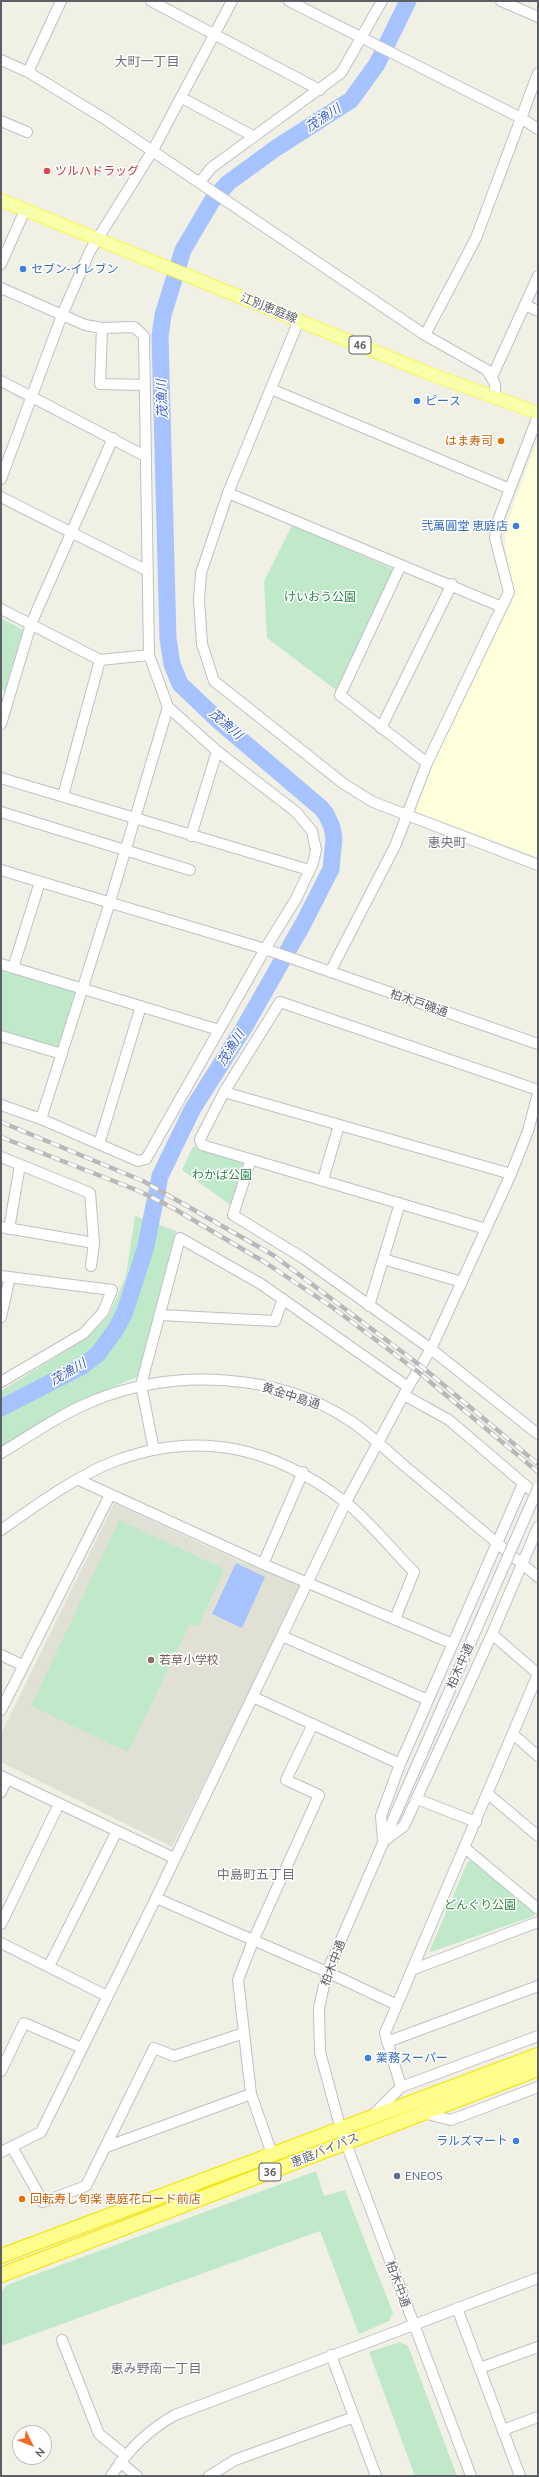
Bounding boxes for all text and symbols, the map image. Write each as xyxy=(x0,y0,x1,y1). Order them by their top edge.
district label: 大町一丁目 xyxy=(115,54,179,70)
water label: 茂漁川 xyxy=(302,101,344,135)
place label: ツルハドラッグ xyxy=(55,164,139,178)
marker: ツルハドラッグ xyxy=(42,166,52,176)
place label: セブン-イレブン xyxy=(31,262,118,276)
marker: セブン-イレブン xyxy=(18,264,28,274)
street label: 江別恵庭線 xyxy=(238,290,300,326)
road number: 46 xyxy=(349,336,371,354)
water label: 茂漁川 xyxy=(154,379,170,419)
place label: ピース xyxy=(425,394,461,408)
marker: ピース xyxy=(412,396,422,406)
place label: はま寿司 xyxy=(445,434,493,448)
marker: はま寿司 xyxy=(496,436,506,446)
place label: 弐萬圓堂 恵庭店 xyxy=(421,519,508,533)
marker: 弐萬圓堂 恵庭店 xyxy=(511,521,521,531)
park label: けいおう公園 xyxy=(284,590,356,604)
water label: 茂漁川 xyxy=(206,705,246,743)
district label: 恵央町 xyxy=(428,835,466,851)
street label: 柏木戸磯通 xyxy=(388,986,450,1020)
water label: 茂漁川 xyxy=(214,1027,248,1069)
park label: わかば公園 xyxy=(192,1168,252,1182)
water label: 茂漁川 xyxy=(47,1355,89,1389)
street label: 黄金中島通 xyxy=(260,1380,322,1412)
street label: 柏木中通 xyxy=(444,1641,476,1691)
place label: 若草小学校 xyxy=(159,1653,219,1667)
marker: 若草小学校 xyxy=(146,1655,156,1665)
district label: 中島町五丁目 xyxy=(217,1867,295,1883)
park label: どんぐり公園 xyxy=(444,1898,516,1912)
street label: 柏木中通 xyxy=(318,1938,348,1988)
place label: 業務スーパー xyxy=(376,2051,448,2065)
marker: 業務スーパー xyxy=(363,2053,373,2063)
street label: 恵庭バイパス xyxy=(289,2130,361,2170)
place label: ラルズマート xyxy=(436,2134,508,2148)
marker: ラルズマート xyxy=(511,2136,521,2146)
road number: 36 xyxy=(259,2163,281,2181)
place label: ENEOS xyxy=(405,2169,442,2183)
marker: ENEOS xyxy=(392,2171,402,2181)
place label: 回転寿し旬楽 恵庭花ロード前店 xyxy=(30,2192,201,2206)
marker: 回転寿し旬楽 恵庭花ロード前店 xyxy=(17,2194,27,2204)
street label: 柏木中通 xyxy=(383,2259,413,2309)
district label: 恵み野南一丁目 xyxy=(111,2361,201,2377)
north arrow xyxy=(12,2425,52,2465)
text: N xyxy=(33,2445,47,2460)

